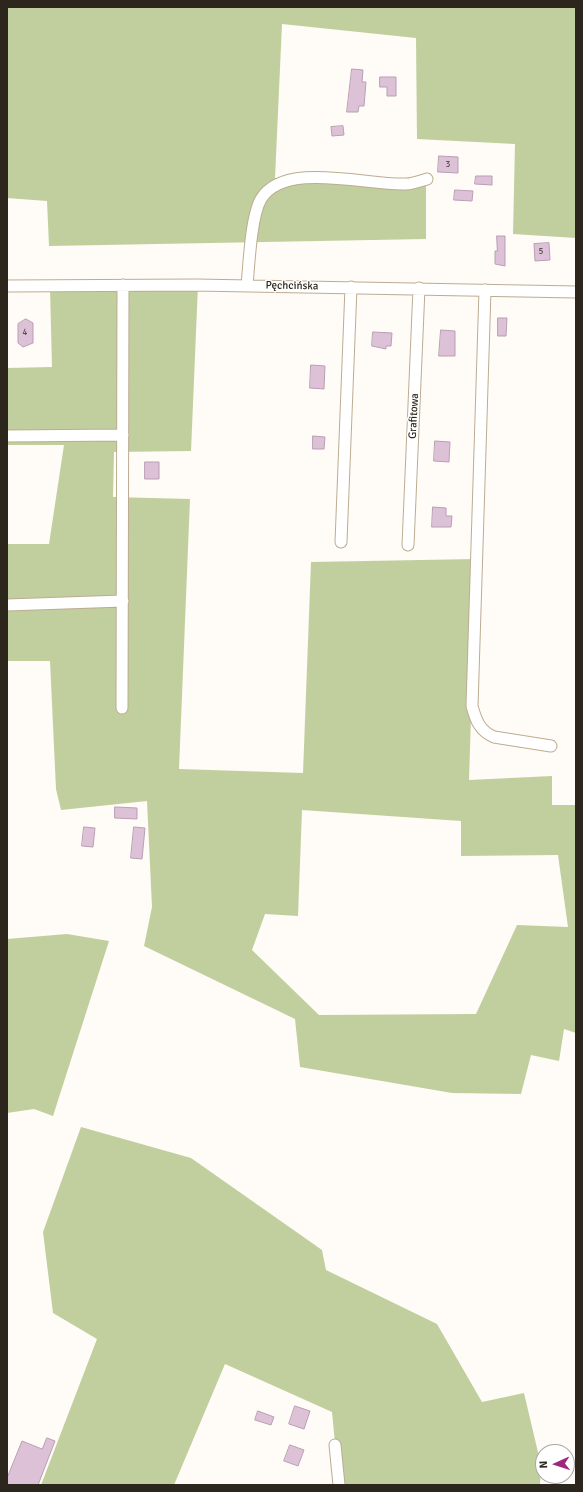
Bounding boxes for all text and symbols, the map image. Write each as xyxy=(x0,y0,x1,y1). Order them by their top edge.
house number: 3 xyxy=(446,160,450,170)
house number: 5 xyxy=(539,247,543,257)
street label: Pęchcińska xyxy=(265,279,319,293)
house number: 4 xyxy=(23,328,27,338)
street label: Grafitowa xyxy=(406,393,422,439)
north arrow xyxy=(535,1444,575,1484)
text: N xyxy=(537,1460,550,1469)

